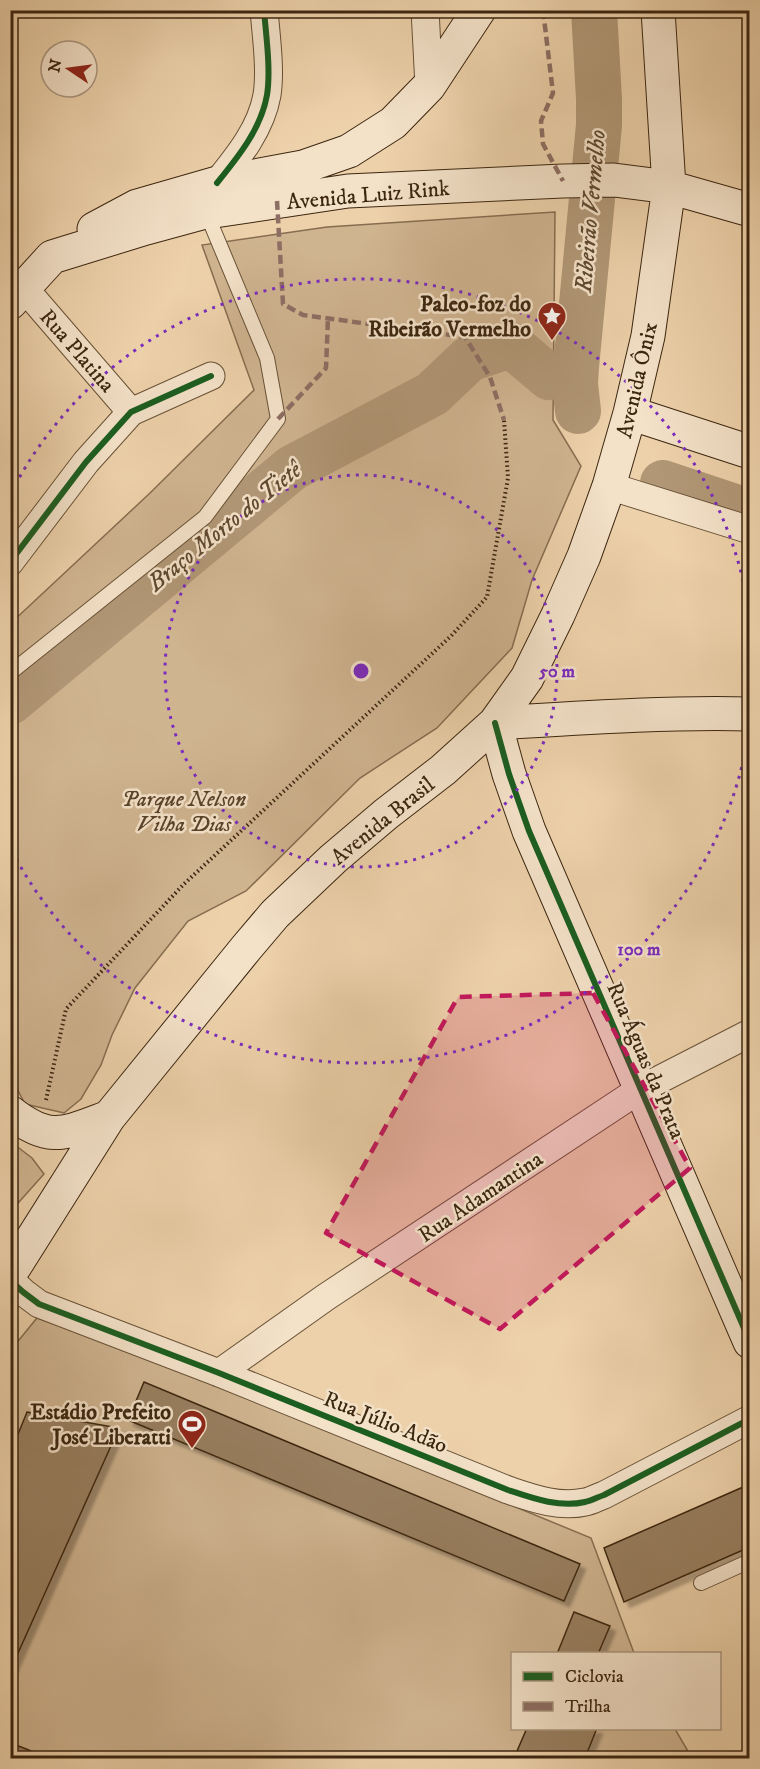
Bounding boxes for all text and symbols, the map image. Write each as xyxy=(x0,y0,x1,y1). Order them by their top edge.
north arrow xyxy=(39,39,99,99)
text: N xyxy=(44,57,67,75)
water label: Ribeirão Vermelho xyxy=(569,128,613,295)
street label: Avenida Luiz Rink xyxy=(285,175,451,216)
place label: Paleo-foz do Ribeirão Vermelho xyxy=(368,291,531,343)
place icon: Paleo-foz do Ribeirão Vermelho xyxy=(536,300,568,342)
street label: Rua Platina xyxy=(33,304,121,399)
street label: Avenida Ônix xyxy=(611,320,664,441)
water label: Braço Morto do Tietê xyxy=(141,454,309,599)
centre of rings xyxy=(351,661,371,681)
text: 50 m xyxy=(538,661,575,683)
street label: Avenida Brasil xyxy=(326,771,441,871)
park label: Parque Nelson Vilha Dias xyxy=(122,786,246,838)
text: 100 m xyxy=(617,939,661,961)
street label: Rua Águas da Prata xyxy=(600,978,692,1144)
street label: Rua Adamantina xyxy=(413,1145,549,1249)
street label: Rua Júlio Adão xyxy=(320,1385,451,1459)
place label: Estádio Prefeito José Liberatti xyxy=(30,1399,171,1451)
sports icon: Estádio Prefeito José Liberatti xyxy=(176,1408,208,1450)
legend xyxy=(511,1652,721,1730)
text: Ciclovia xyxy=(565,1666,624,1688)
text: Trilha xyxy=(565,1696,611,1718)

